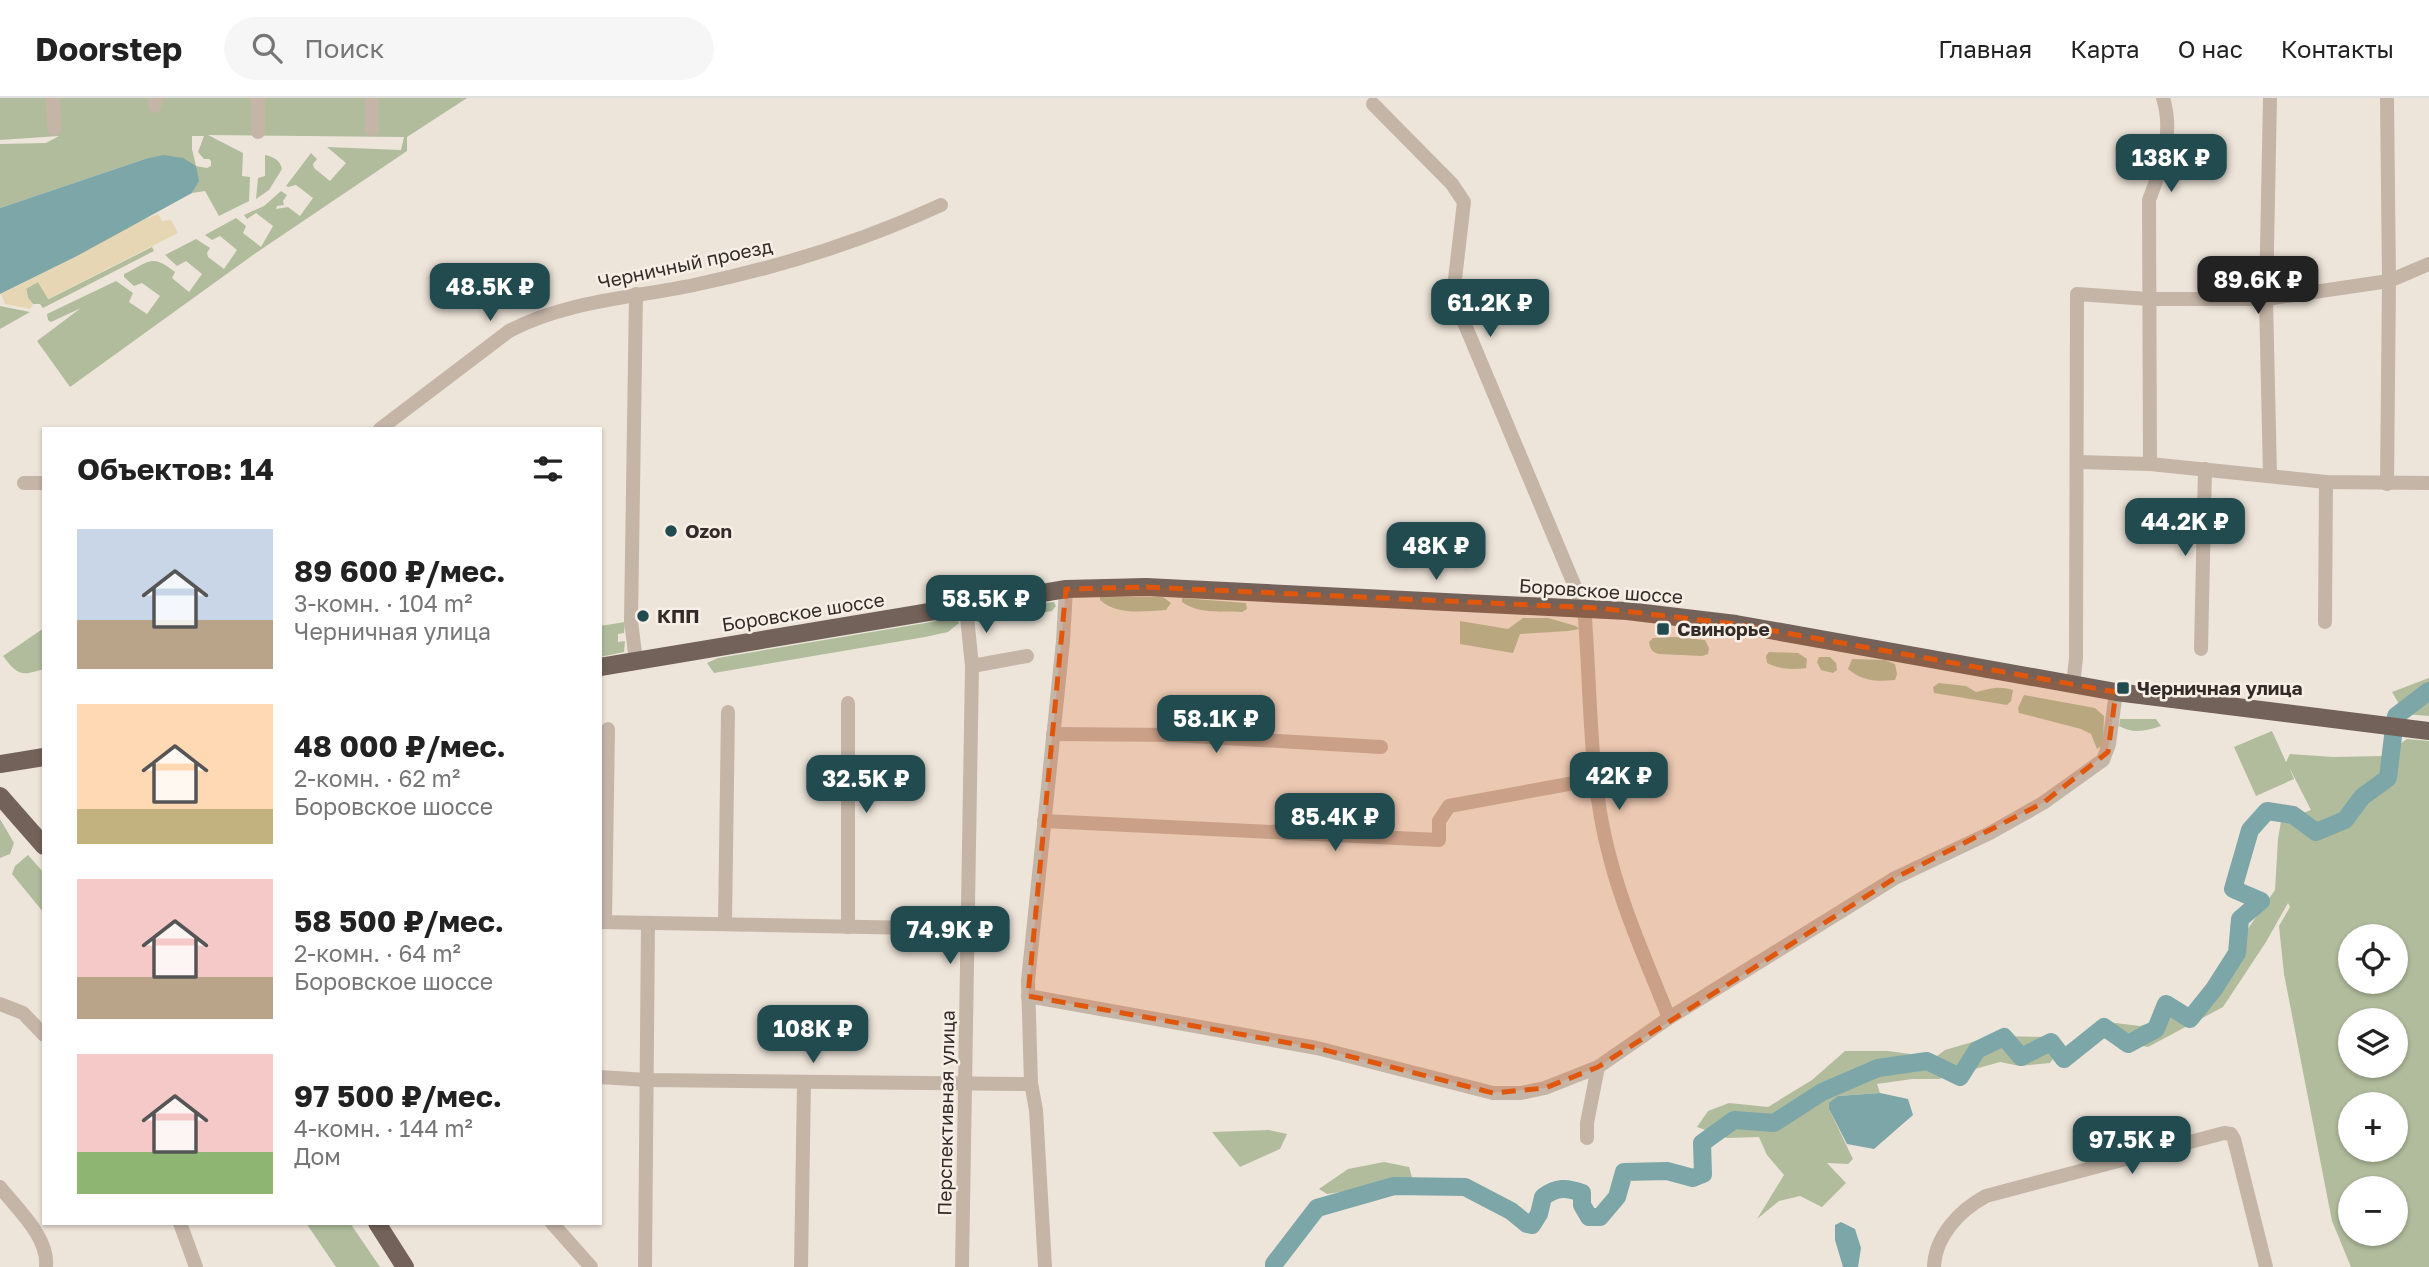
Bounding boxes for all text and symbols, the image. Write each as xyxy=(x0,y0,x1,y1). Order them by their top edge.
search box xyxy=(224,17,714,80)
text: Doorstep xyxy=(35,29,182,68)
icon: search xyxy=(248,29,286,67)
text: Поиск xyxy=(304,33,384,64)
text: Главная xyxy=(1938,34,2032,63)
text: Карта xyxy=(2070,34,2140,63)
text: О нас xyxy=(2178,34,2243,63)
text: Контакты xyxy=(2281,34,2394,63)
pin: 138K ₽ xyxy=(2114,134,2228,194)
text: 138K ₽ xyxy=(2132,143,2210,171)
street label: Черничный проезд xyxy=(595,234,775,293)
pin: 89.6K ₽ xyxy=(2193,256,2323,316)
pin: 48.5K ₽ xyxy=(425,264,555,323)
text: 89.6K ₽ xyxy=(2213,265,2303,293)
text: 48.5K ₽ xyxy=(446,272,534,300)
pin: 61.2K ₽ xyxy=(1425,280,1555,339)
text: 61.2K ₽ xyxy=(1447,288,1533,316)
icon: filters xyxy=(529,450,567,488)
text: Объектов: 14 xyxy=(77,451,274,487)
pin: 44.2K ₽ xyxy=(2120,498,2250,558)
text: 44.2K ₽ xyxy=(2141,507,2229,535)
place label: Ozon xyxy=(685,519,732,542)
pin: 48K ₽ xyxy=(1387,522,1485,582)
marker: Ozon xyxy=(663,523,679,539)
text: 48K ₽ xyxy=(1402,531,1470,559)
text: 89 600 ₽/мес. xyxy=(294,553,506,589)
icon: home xyxy=(133,557,217,641)
street label: Боровское шоссе xyxy=(1518,573,1684,608)
pin: 58.5K ₽ xyxy=(921,575,1051,635)
text: 58.5K ₽ xyxy=(942,584,1030,612)
street label: Боровское шоссе xyxy=(720,587,886,636)
text: 3-комн. · 104 m² xyxy=(294,589,472,617)
place label: КПП xyxy=(657,604,699,627)
marker: КПП xyxy=(635,608,651,624)
text: Черничная улица xyxy=(294,617,491,645)
place label: Свинорье xyxy=(1677,617,1770,640)
marker: Свинорье xyxy=(1655,621,1671,637)
place label: Черничная улица xyxy=(2137,676,2303,699)
marker: Черничная улица xyxy=(2115,680,2131,696)
pin: 58.1K ₽ xyxy=(1151,696,1281,755)
text: 58.1K ₽ xyxy=(1173,704,1259,732)
text: 48 000 ₽/мес. xyxy=(294,728,506,764)
icon: home xyxy=(133,732,217,816)
pin: 42K ₽ xyxy=(1570,752,1668,812)
pin: 32.5K ₽ xyxy=(801,756,931,815)
text: 42K ₽ xyxy=(1586,761,1652,789)
text: 2-комн. · 62 m² xyxy=(294,764,460,792)
text: 32.5K ₽ xyxy=(822,764,910,792)
text: Боровское шоссе xyxy=(294,792,493,820)
pin: 85.4K ₽ xyxy=(1270,794,1400,853)
text: 85.4K ₽ xyxy=(1291,802,1379,830)
text: 58 500 ₽/мес. xyxy=(294,903,504,939)
pin: 74.9K ₽ xyxy=(885,906,1015,966)
icon: home xyxy=(133,907,217,991)
text: 74.9K ₽ xyxy=(907,915,993,943)
map controls xyxy=(2338,924,2408,1246)
button: locate xyxy=(2338,924,2408,994)
text: 2-комн. · 64 m² xyxy=(294,939,461,967)
text: Боровское шоссе xyxy=(294,967,493,995)
pin: 108K ₽ xyxy=(756,1006,870,1065)
button: layers xyxy=(2338,1008,2408,1078)
street label: Перспективная улица xyxy=(932,1010,959,1216)
text: 108K ₽ xyxy=(773,1014,853,1042)
text: 97 500 ₽/мес. xyxy=(294,1078,502,1114)
icon: home xyxy=(133,1082,217,1166)
button: + xyxy=(2338,1092,2408,1162)
text: 4-комн. · 144 m² xyxy=(294,1114,473,1142)
pin: 97.5K ₽ xyxy=(2067,1116,2197,1176)
text: 97.5K ₽ xyxy=(2089,1125,2175,1153)
text: Дом xyxy=(294,1142,341,1170)
button: − xyxy=(2338,1176,2408,1246)

